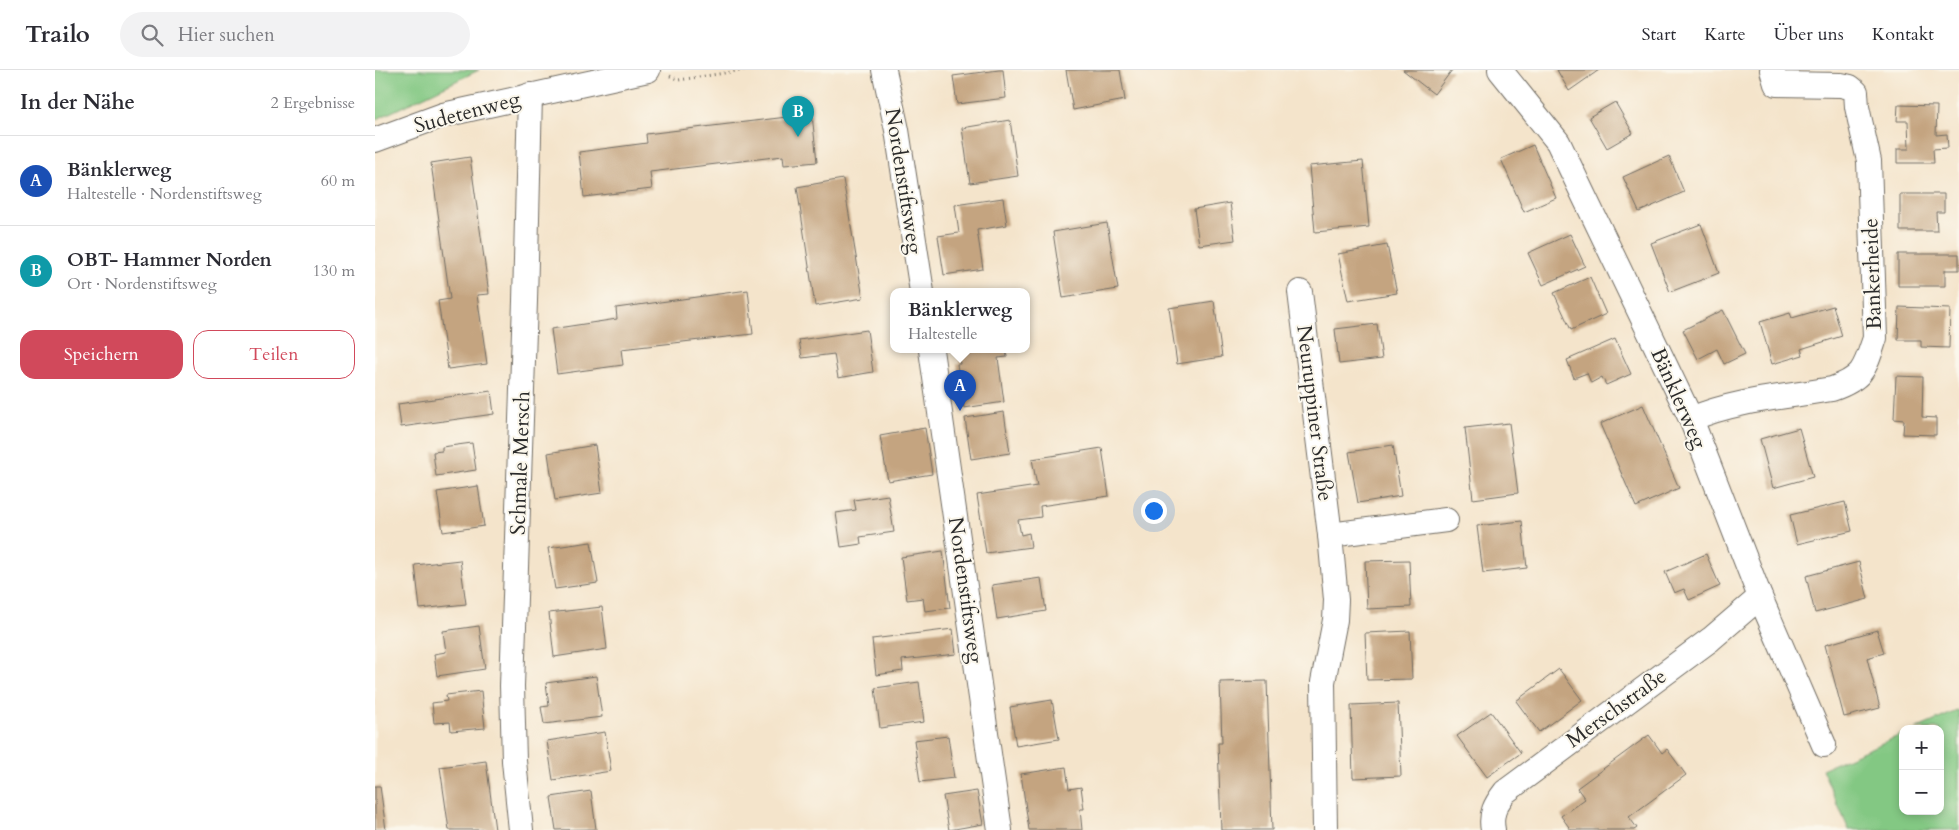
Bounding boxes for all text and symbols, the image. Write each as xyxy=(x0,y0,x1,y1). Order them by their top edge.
search box xyxy=(120,12,470,57)
text: Trailo xyxy=(25,18,90,51)
icon: search xyxy=(138,21,166,49)
text: Hier suchen xyxy=(178,22,275,48)
text: Start xyxy=(1641,22,1676,47)
text: Karte xyxy=(1704,22,1746,47)
text: Über uns xyxy=(1774,22,1844,47)
text: Kontakt xyxy=(1872,22,1934,47)
street label: Sudetenweg xyxy=(411,84,524,141)
text: In der Nähe xyxy=(20,88,135,117)
text: 2 Ergebnisse xyxy=(270,92,355,114)
pin: B xyxy=(782,96,814,137)
street label: Nordenstiftsweg xyxy=(878,106,929,256)
text: Bänklerweg xyxy=(67,157,171,183)
text: A xyxy=(30,170,42,192)
text: 60 m xyxy=(321,170,355,192)
text: Haltestelle · Nordenstiftsweg xyxy=(67,183,262,205)
street label: Bankerheide xyxy=(1856,218,1889,330)
text: OBT- Hammer Norden xyxy=(67,247,272,273)
text: B xyxy=(30,260,42,282)
text: 130 m xyxy=(313,260,355,282)
text: Ort · Nordenstiftsweg xyxy=(67,273,217,295)
popup xyxy=(890,288,1030,353)
text: Bänklerweg xyxy=(908,297,1012,323)
text: Haltestelle xyxy=(908,323,978,345)
street label: Neuruppiner Straße xyxy=(1289,323,1340,503)
button: Speichern xyxy=(20,330,183,379)
button: Teilen xyxy=(193,330,355,379)
street label: Bänklerweg xyxy=(1643,343,1714,453)
pin: A xyxy=(944,370,976,411)
street label: Schmale Mersch xyxy=(503,390,538,536)
your location xyxy=(1141,498,1167,524)
street label: Nordenstiftsweg xyxy=(941,515,990,665)
street label: Merschstraße xyxy=(1560,662,1672,755)
map controls xyxy=(1899,725,1944,815)
button: + xyxy=(1899,725,1944,770)
button: − xyxy=(1899,770,1944,815)

